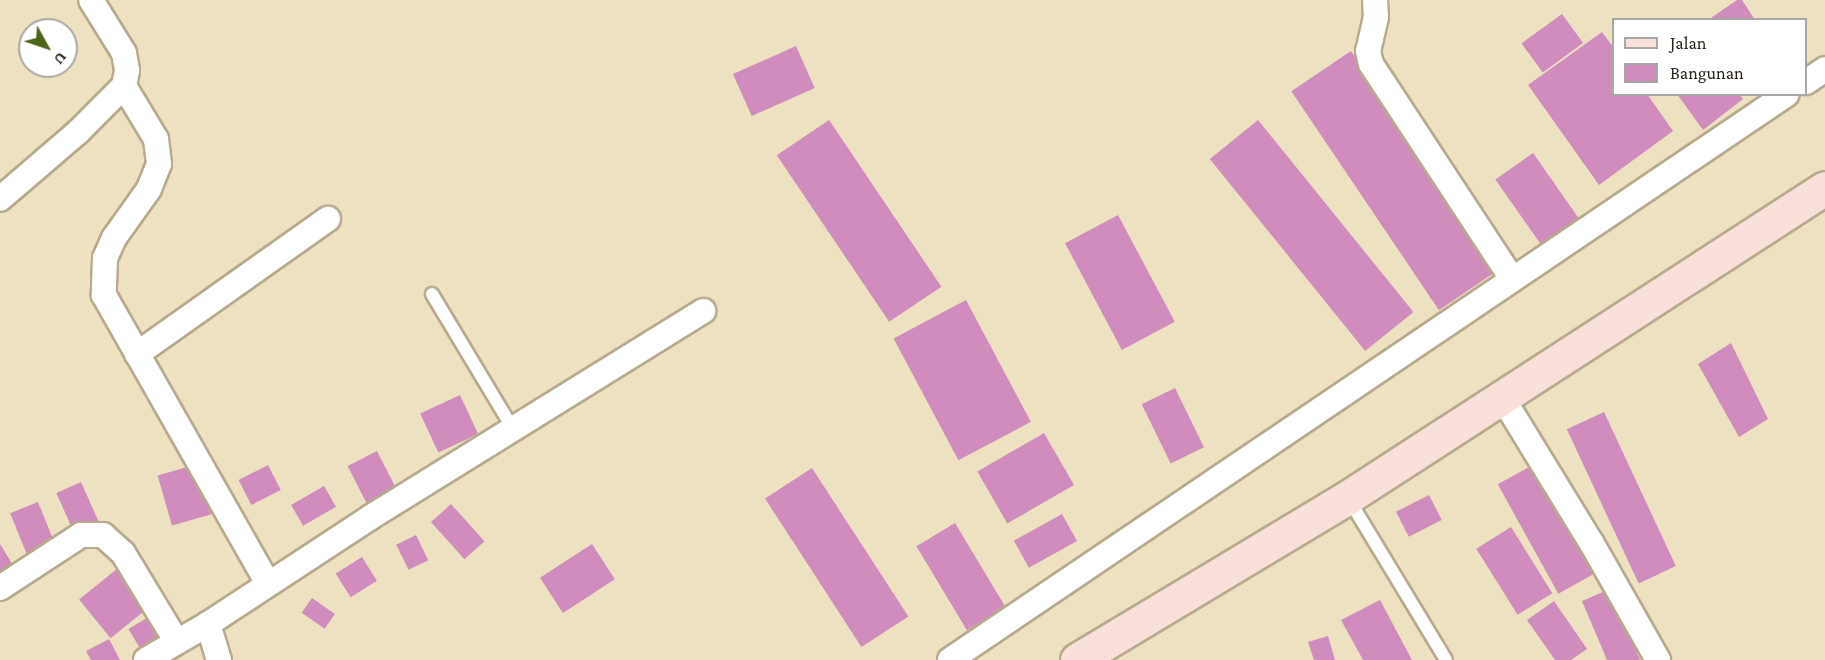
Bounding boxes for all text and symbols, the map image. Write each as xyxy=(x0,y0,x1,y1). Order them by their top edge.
north arrow xyxy=(18,18,78,78)
legend xyxy=(1612,18,1807,96)
text: Jalan xyxy=(1670,33,1706,53)
text: U xyxy=(51,49,71,68)
text: Bangunan xyxy=(1670,63,1744,83)

